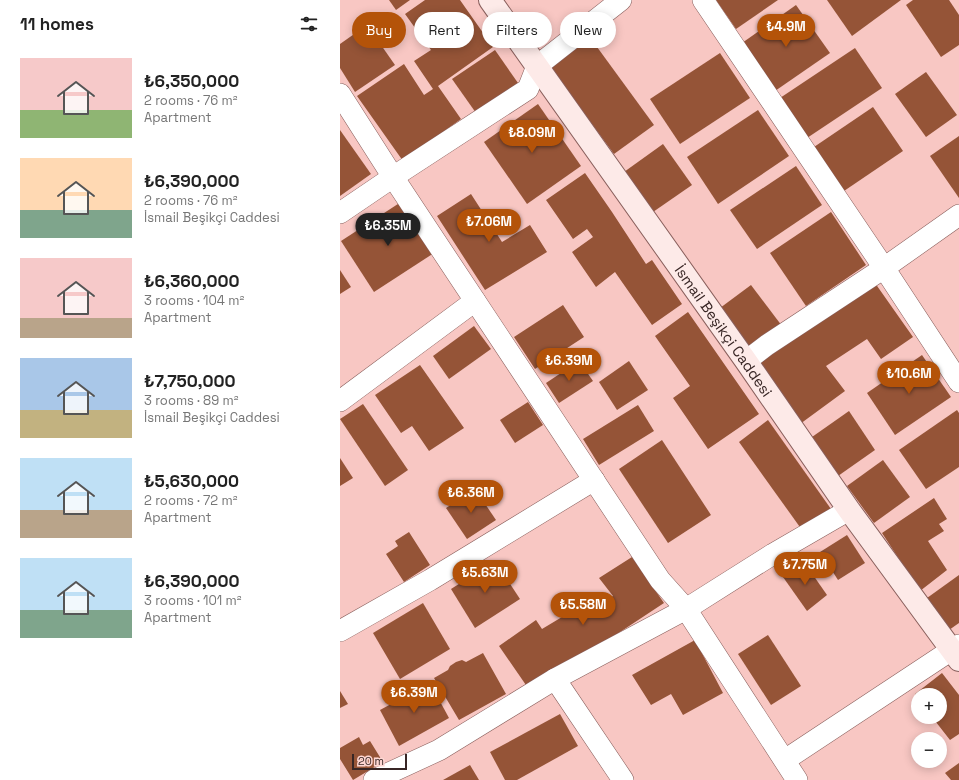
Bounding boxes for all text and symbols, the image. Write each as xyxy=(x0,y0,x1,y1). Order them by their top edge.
chip: Buy xyxy=(352,12,406,48)
chip: Rent xyxy=(414,12,474,48)
chip: Filters xyxy=(482,12,552,48)
chip: New xyxy=(560,12,616,48)
text: 11 homes xyxy=(20,13,94,35)
icon: filters xyxy=(298,13,320,35)
pin: ₺4.9M xyxy=(758,14,814,48)
text: ₺4.9M xyxy=(766,18,806,35)
text: ₺6,350,000 xyxy=(144,70,239,92)
icon: home xyxy=(52,74,100,122)
text: 2 rooms · 76 m² xyxy=(144,92,238,109)
text: Apartment xyxy=(144,109,212,126)
pin: ₺8.09M xyxy=(499,120,565,154)
text: ₺8.09M xyxy=(508,124,556,141)
text: ₺6,390,000 xyxy=(144,170,239,192)
icon: home xyxy=(52,174,100,222)
text: 2 rooms · 76 m² xyxy=(144,192,238,209)
text: İsmail Beşikçi Caddesi xyxy=(144,209,280,226)
pin: ₺7.06M xyxy=(456,209,522,243)
pin: ₺6.35M xyxy=(355,213,421,247)
text: ₺7.06M xyxy=(466,213,512,230)
text: ₺6.35M xyxy=(364,217,412,234)
street label: İsmail Beşikçi Caddesi xyxy=(671,261,777,400)
text: ₺6,360,000 xyxy=(144,270,239,292)
icon: home xyxy=(52,274,100,322)
text: 3 rooms · 104 m² xyxy=(144,292,244,309)
text: Apartment xyxy=(144,309,212,326)
pin: ₺6.39M xyxy=(536,348,602,382)
text: ₺6.39M xyxy=(545,352,593,369)
pin: ₺10.6M xyxy=(876,361,942,395)
text: ₺10.6M xyxy=(886,365,932,382)
text: ₺7,750,000 xyxy=(144,370,235,392)
icon: home xyxy=(52,374,100,422)
text: 3 rooms · 89 m² xyxy=(144,392,238,409)
text: İsmail Beşikçi Caddesi xyxy=(144,409,280,426)
text: ₺5,630,000 xyxy=(144,470,239,492)
icon: home xyxy=(52,474,100,522)
pin: ₺6.36M xyxy=(438,480,504,514)
text: ₺6.36M xyxy=(447,484,495,501)
text: 2 rooms · 72 m² xyxy=(144,492,237,509)
text: Apartment xyxy=(144,509,212,526)
pin: ₺7.75M xyxy=(772,552,838,586)
text: ₺7.75M xyxy=(783,556,827,573)
pin: ₺5.63M xyxy=(452,560,518,594)
text: ₺5.63M xyxy=(462,564,508,581)
text: ₺6,390,000 xyxy=(144,570,239,592)
icon: home xyxy=(52,574,100,622)
text: 3 rooms · 101 m² xyxy=(144,592,242,609)
pin: ₺5.58M xyxy=(550,592,616,626)
text: ₺5.58M xyxy=(560,596,606,613)
text: Apartment xyxy=(144,609,212,626)
pin: ₺6.39M xyxy=(381,680,447,714)
text: ₺6.39M xyxy=(390,684,438,701)
map controls xyxy=(911,688,947,768)
button: + xyxy=(911,688,947,724)
button: − xyxy=(911,732,947,768)
scale bar xyxy=(352,752,407,771)
text: 20 m xyxy=(358,754,384,768)

